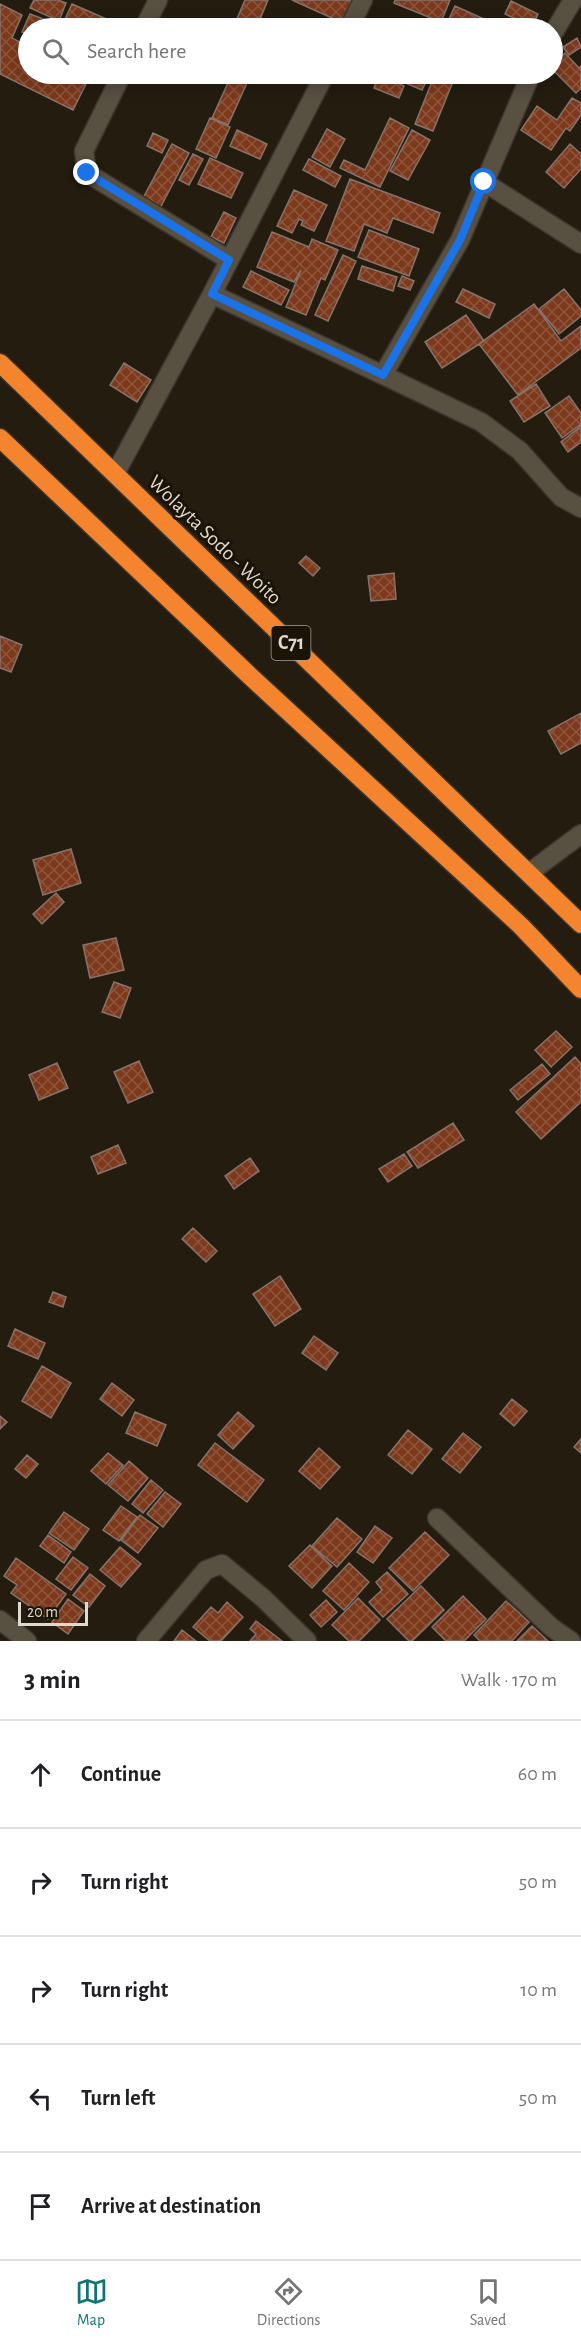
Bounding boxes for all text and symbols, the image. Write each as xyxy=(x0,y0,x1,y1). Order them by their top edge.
search box xyxy=(18,18,563,84)
icon: search xyxy=(39,35,72,68)
text: Search here xyxy=(87,40,186,62)
route end xyxy=(73,159,99,185)
route start xyxy=(470,168,496,194)
street label: Wolayta Sodo - Woito xyxy=(144,471,286,609)
road number: C71 xyxy=(272,626,310,660)
scale bar xyxy=(18,1599,88,1626)
text: 20 m xyxy=(27,1604,58,1620)
text: 3 min xyxy=(24,1667,81,1693)
text: Walk · 170 m xyxy=(461,1670,557,1690)
icon: ahead xyxy=(24,1758,57,1791)
text: Continue xyxy=(81,1763,161,1785)
text: 60 m xyxy=(518,1764,557,1784)
icon: right xyxy=(24,1866,57,1899)
text: Turn right xyxy=(81,1871,168,1893)
text: 50 m xyxy=(519,1872,557,1892)
icon: right xyxy=(24,1974,57,2007)
text: Turn right xyxy=(81,1979,168,2001)
text: 10 m xyxy=(520,1980,557,2000)
icon: left xyxy=(24,2082,57,2115)
text: Turn left xyxy=(81,2087,155,2109)
text: 50 m xyxy=(519,2088,557,2108)
icon: arrive xyxy=(24,2190,57,2223)
text: Arrive at destination xyxy=(81,2195,261,2217)
tab: Map xyxy=(75,2275,108,2330)
tab: Directions xyxy=(257,2275,321,2330)
tab: Saved xyxy=(470,2275,506,2330)

